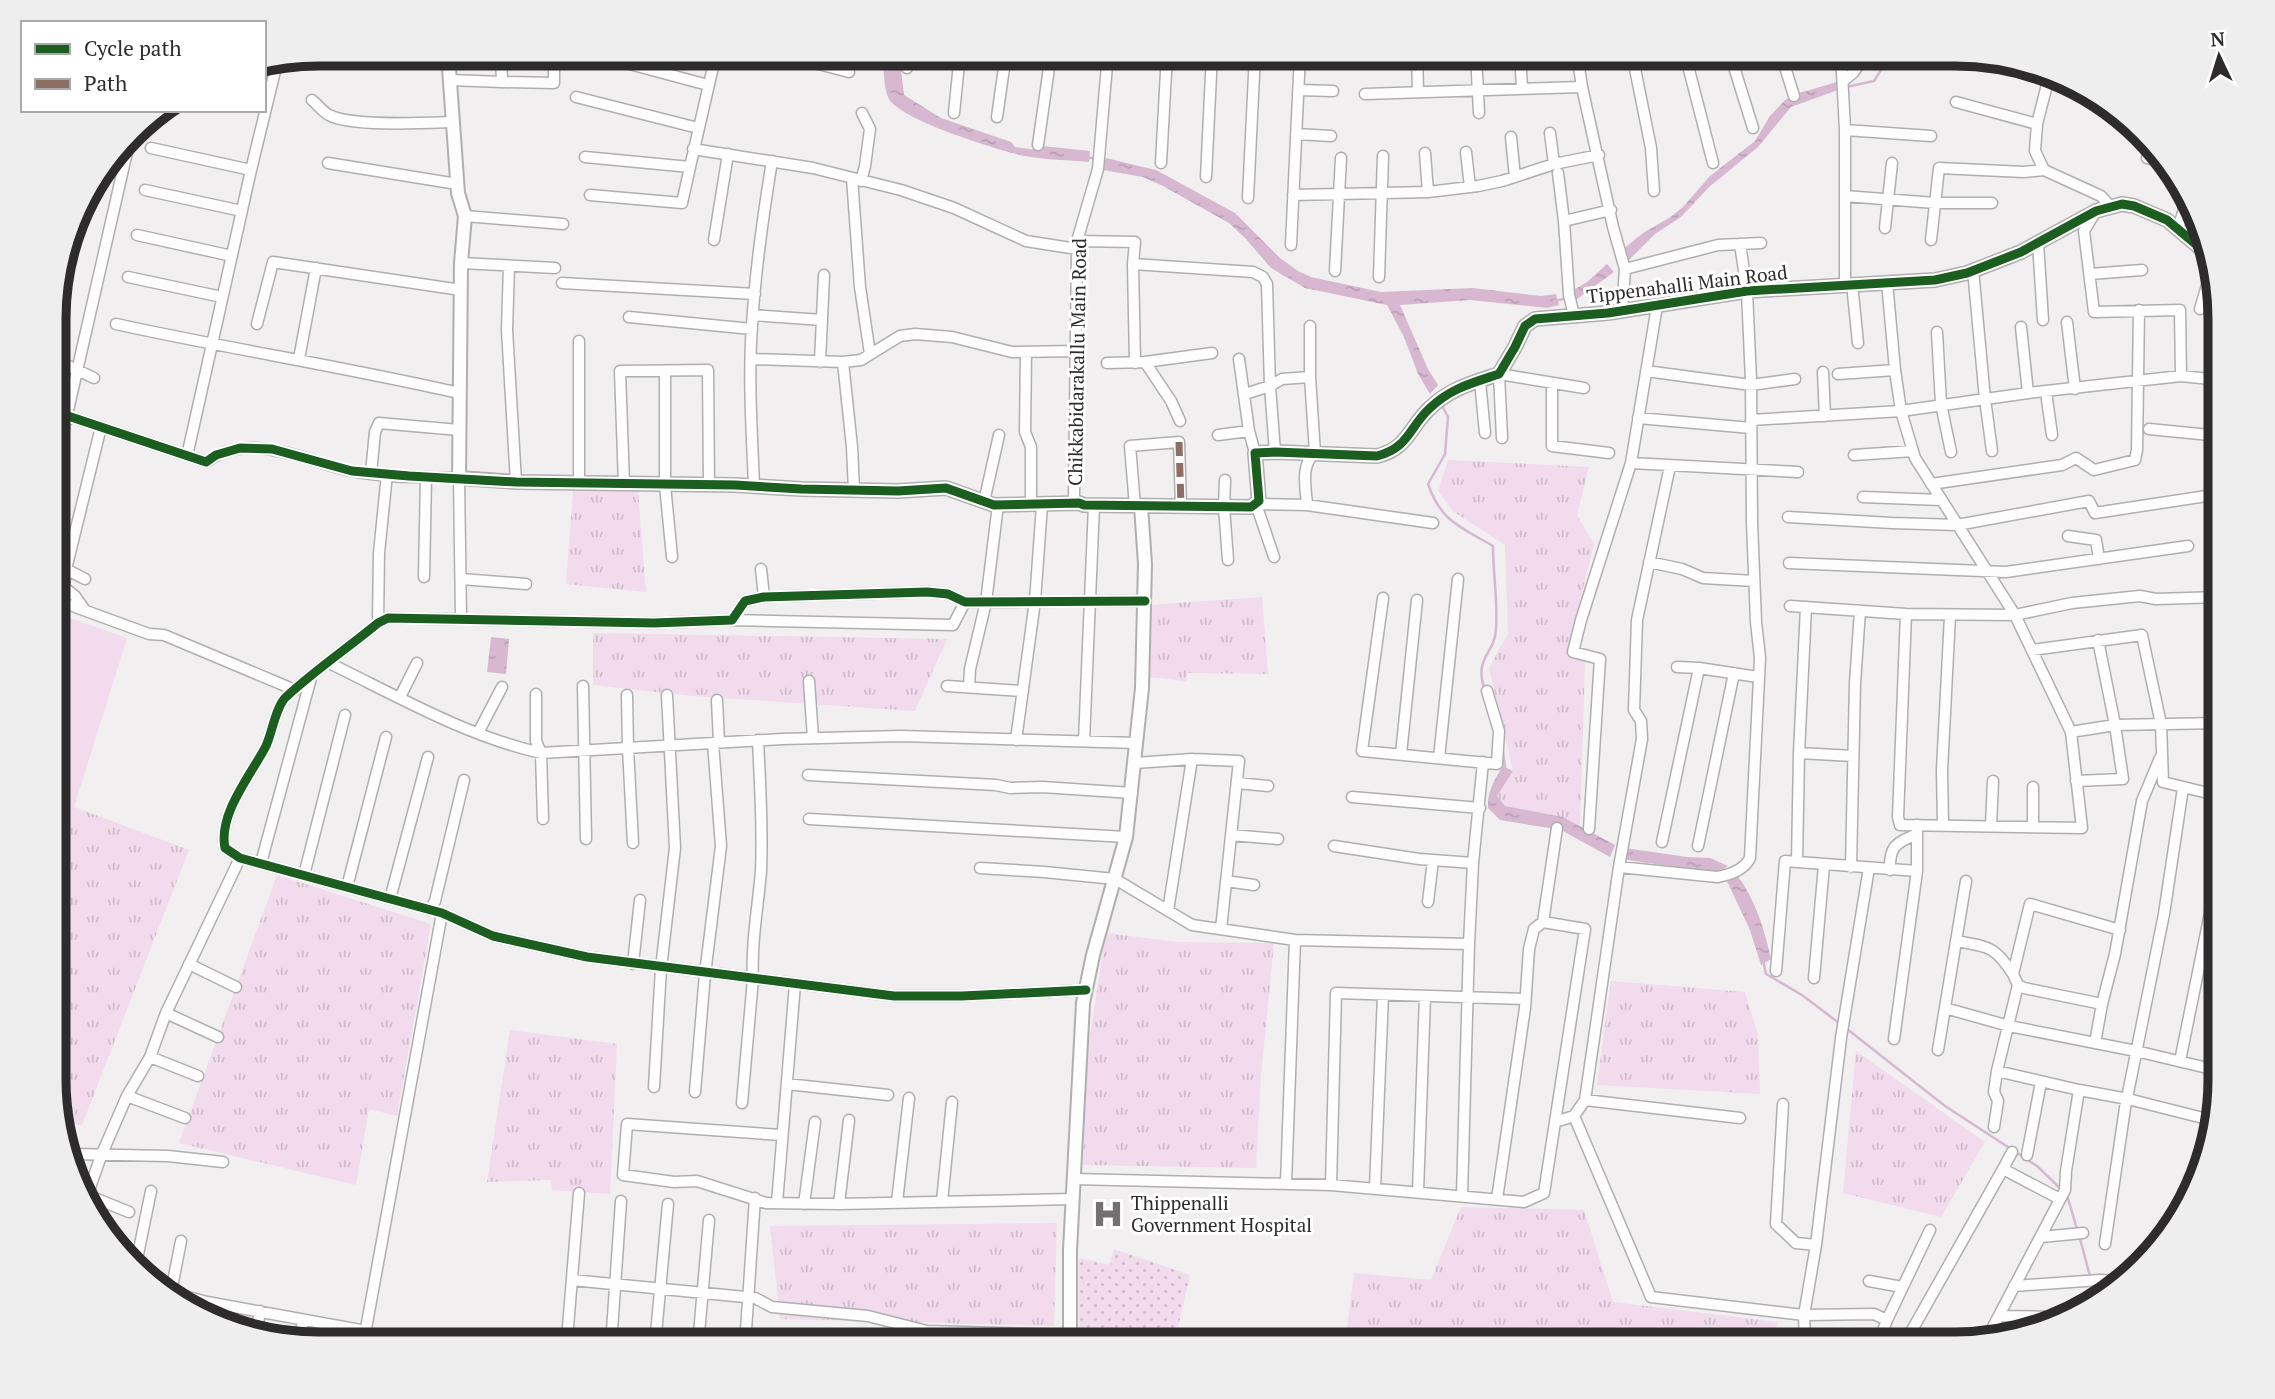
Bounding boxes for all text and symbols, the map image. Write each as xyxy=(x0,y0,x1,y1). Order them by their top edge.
legend xyxy=(21,21,266,112)
north arrow xyxy=(2184,21,2254,91)
text: N xyxy=(2210,26,2226,52)
text: Cycle path xyxy=(84,34,182,62)
text: Path xyxy=(84,69,127,97)
street label: Chikkabidarakallu Main Road xyxy=(1062,237,1091,486)
street label: Tippenahalli Main Road xyxy=(1585,259,1789,308)
place label: Thippenalli Government Hospital xyxy=(1131,1190,1312,1237)
hospital icon: Thippenalli Government Hospital xyxy=(1091,1197,1125,1231)

